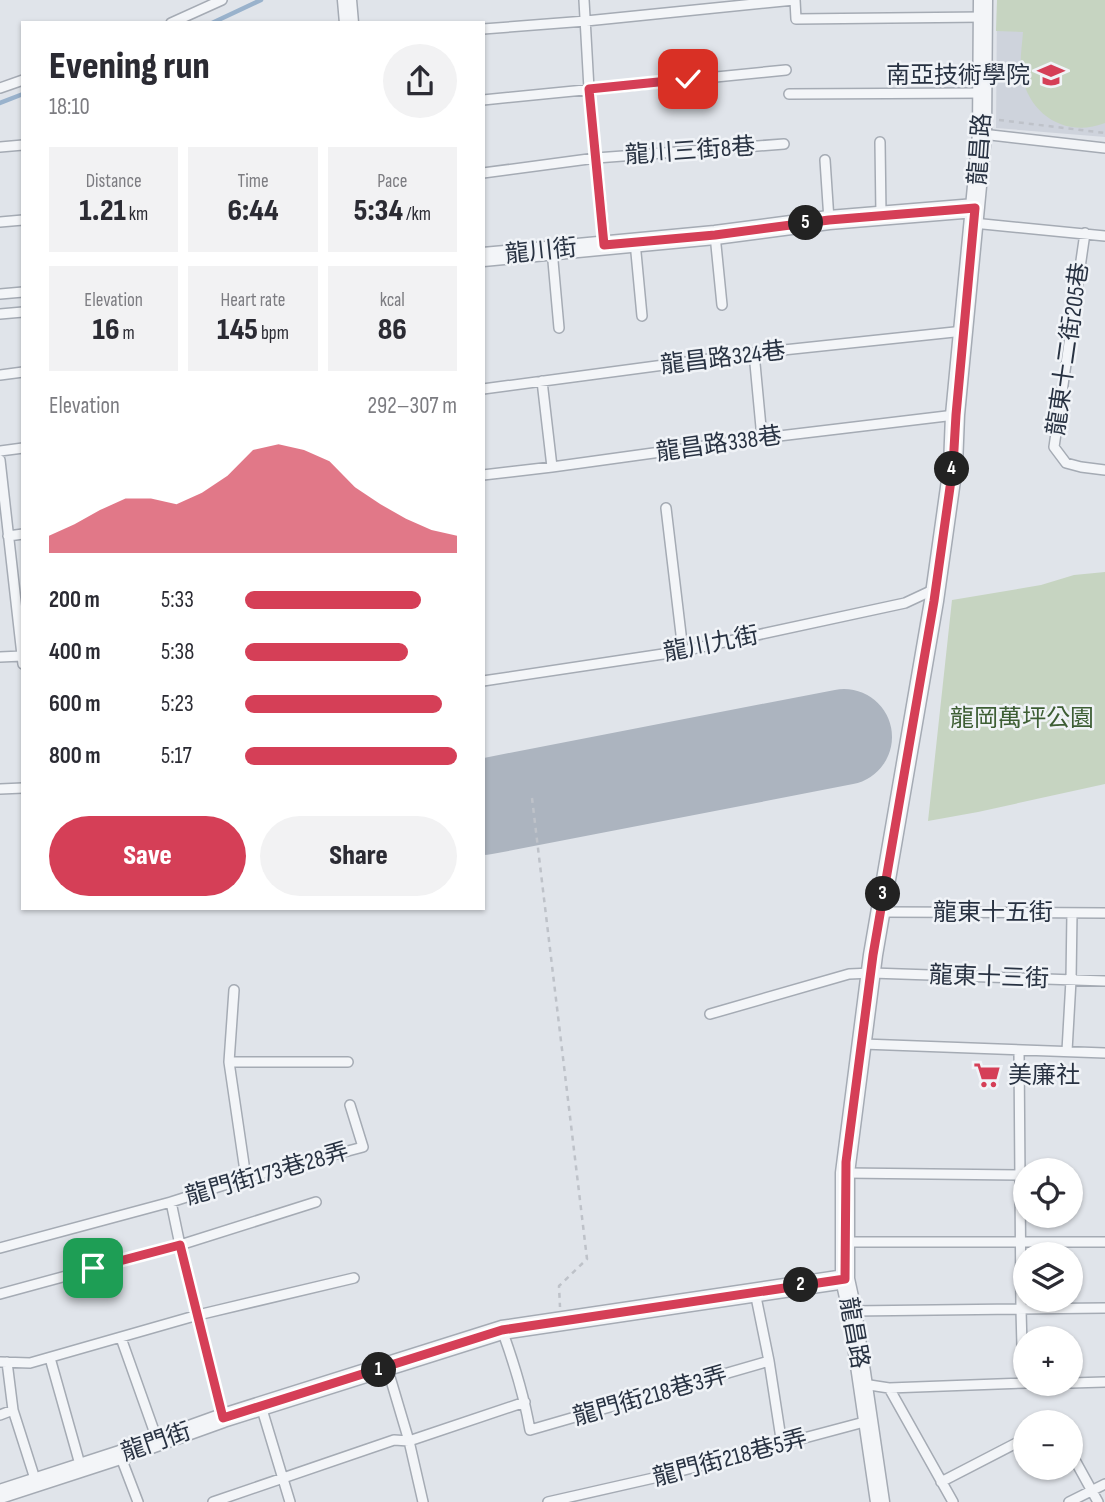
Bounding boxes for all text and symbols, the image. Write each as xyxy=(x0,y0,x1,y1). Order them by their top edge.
text: Evening run xyxy=(49,44,210,89)
button: share xyxy=(383,44,457,118)
pin xyxy=(658,49,718,109)
icon: check xyxy=(669,60,707,98)
school or university icon: 南亞技術學院 xyxy=(1036,60,1066,90)
place label: 南亞技術學院 xyxy=(886,61,1030,90)
text: 18:10 xyxy=(49,93,90,121)
street label: 龍昌路 xyxy=(963,112,997,186)
street label: 龍川三街8巷 xyxy=(624,132,756,170)
text: Distance xyxy=(86,170,142,193)
text: Time xyxy=(237,170,269,193)
text: Pace xyxy=(377,170,407,193)
text: 1.21 xyxy=(79,193,126,229)
text: 6:44 xyxy=(227,193,279,229)
text: 5:34 xyxy=(354,193,403,229)
text: km xyxy=(126,203,148,226)
text: /km xyxy=(403,203,431,226)
pin: 5 xyxy=(788,206,824,241)
text: 5 xyxy=(801,211,810,234)
street label: 龍川街 xyxy=(504,233,578,269)
street label: 龍東十二街205巷 xyxy=(1042,261,1094,437)
text: Elevation xyxy=(84,289,143,312)
text: Heart rate xyxy=(221,289,285,312)
text: kcal xyxy=(380,289,405,312)
text: 16 xyxy=(93,312,119,348)
text: 145 xyxy=(217,312,258,348)
text: 86 xyxy=(378,312,407,348)
text: m xyxy=(119,322,135,345)
text: bpm xyxy=(258,322,289,345)
street label: 龍昌路324巷 xyxy=(659,336,787,380)
text: Elevation xyxy=(49,392,120,420)
text: 292–307 m xyxy=(368,392,457,420)
street label: 龍昌路338巷 xyxy=(654,421,784,467)
pin: 4 xyxy=(934,452,970,486)
text: 4 xyxy=(947,457,956,480)
text: 200 m xyxy=(49,586,100,614)
text: 5:33 xyxy=(161,586,194,614)
street label: 龍川九街 xyxy=(661,621,761,667)
text: 400 m xyxy=(49,638,100,666)
text: 5:38 xyxy=(161,638,194,666)
text: 600 m xyxy=(49,690,101,718)
text: 5:23 xyxy=(161,690,194,718)
park label: 龍岡萬坪公園 xyxy=(950,704,1094,733)
text: 800 m xyxy=(49,742,101,770)
text: 5:17 xyxy=(161,742,192,770)
button: Save xyxy=(49,816,246,896)
button: Share xyxy=(260,816,457,896)
pin: 3 xyxy=(866,876,900,912)
text: 3 xyxy=(878,882,887,905)
street label: 龍東十五街 xyxy=(933,898,1053,927)
street label: 龍東十三街 xyxy=(929,960,1049,994)
supermarket icon: 美廉社 xyxy=(972,1060,1002,1090)
place label: 美廉社 xyxy=(1008,1061,1080,1090)
street label: 龍門街173巷28弄 xyxy=(182,1137,352,1211)
map controls xyxy=(1013,1158,1083,1480)
button: locate xyxy=(1013,1158,1083,1228)
pin xyxy=(63,1238,123,1298)
button: layers xyxy=(1013,1242,1083,1312)
icon: arrive xyxy=(74,1249,112,1287)
pin: 2 xyxy=(784,1268,818,1302)
text: 2 xyxy=(796,1273,805,1296)
street label: 龍昌路 xyxy=(833,1295,875,1371)
button: + xyxy=(1013,1326,1083,1396)
pin: 1 xyxy=(362,1352,396,1388)
text: 1 xyxy=(375,1358,382,1381)
street label: 龍門街218巷3弄 xyxy=(570,1360,730,1432)
button: − xyxy=(1013,1410,1083,1480)
street label: 龍門街 xyxy=(117,1417,195,1467)
street label: 龍門街218巷5弄 xyxy=(650,1423,810,1493)

